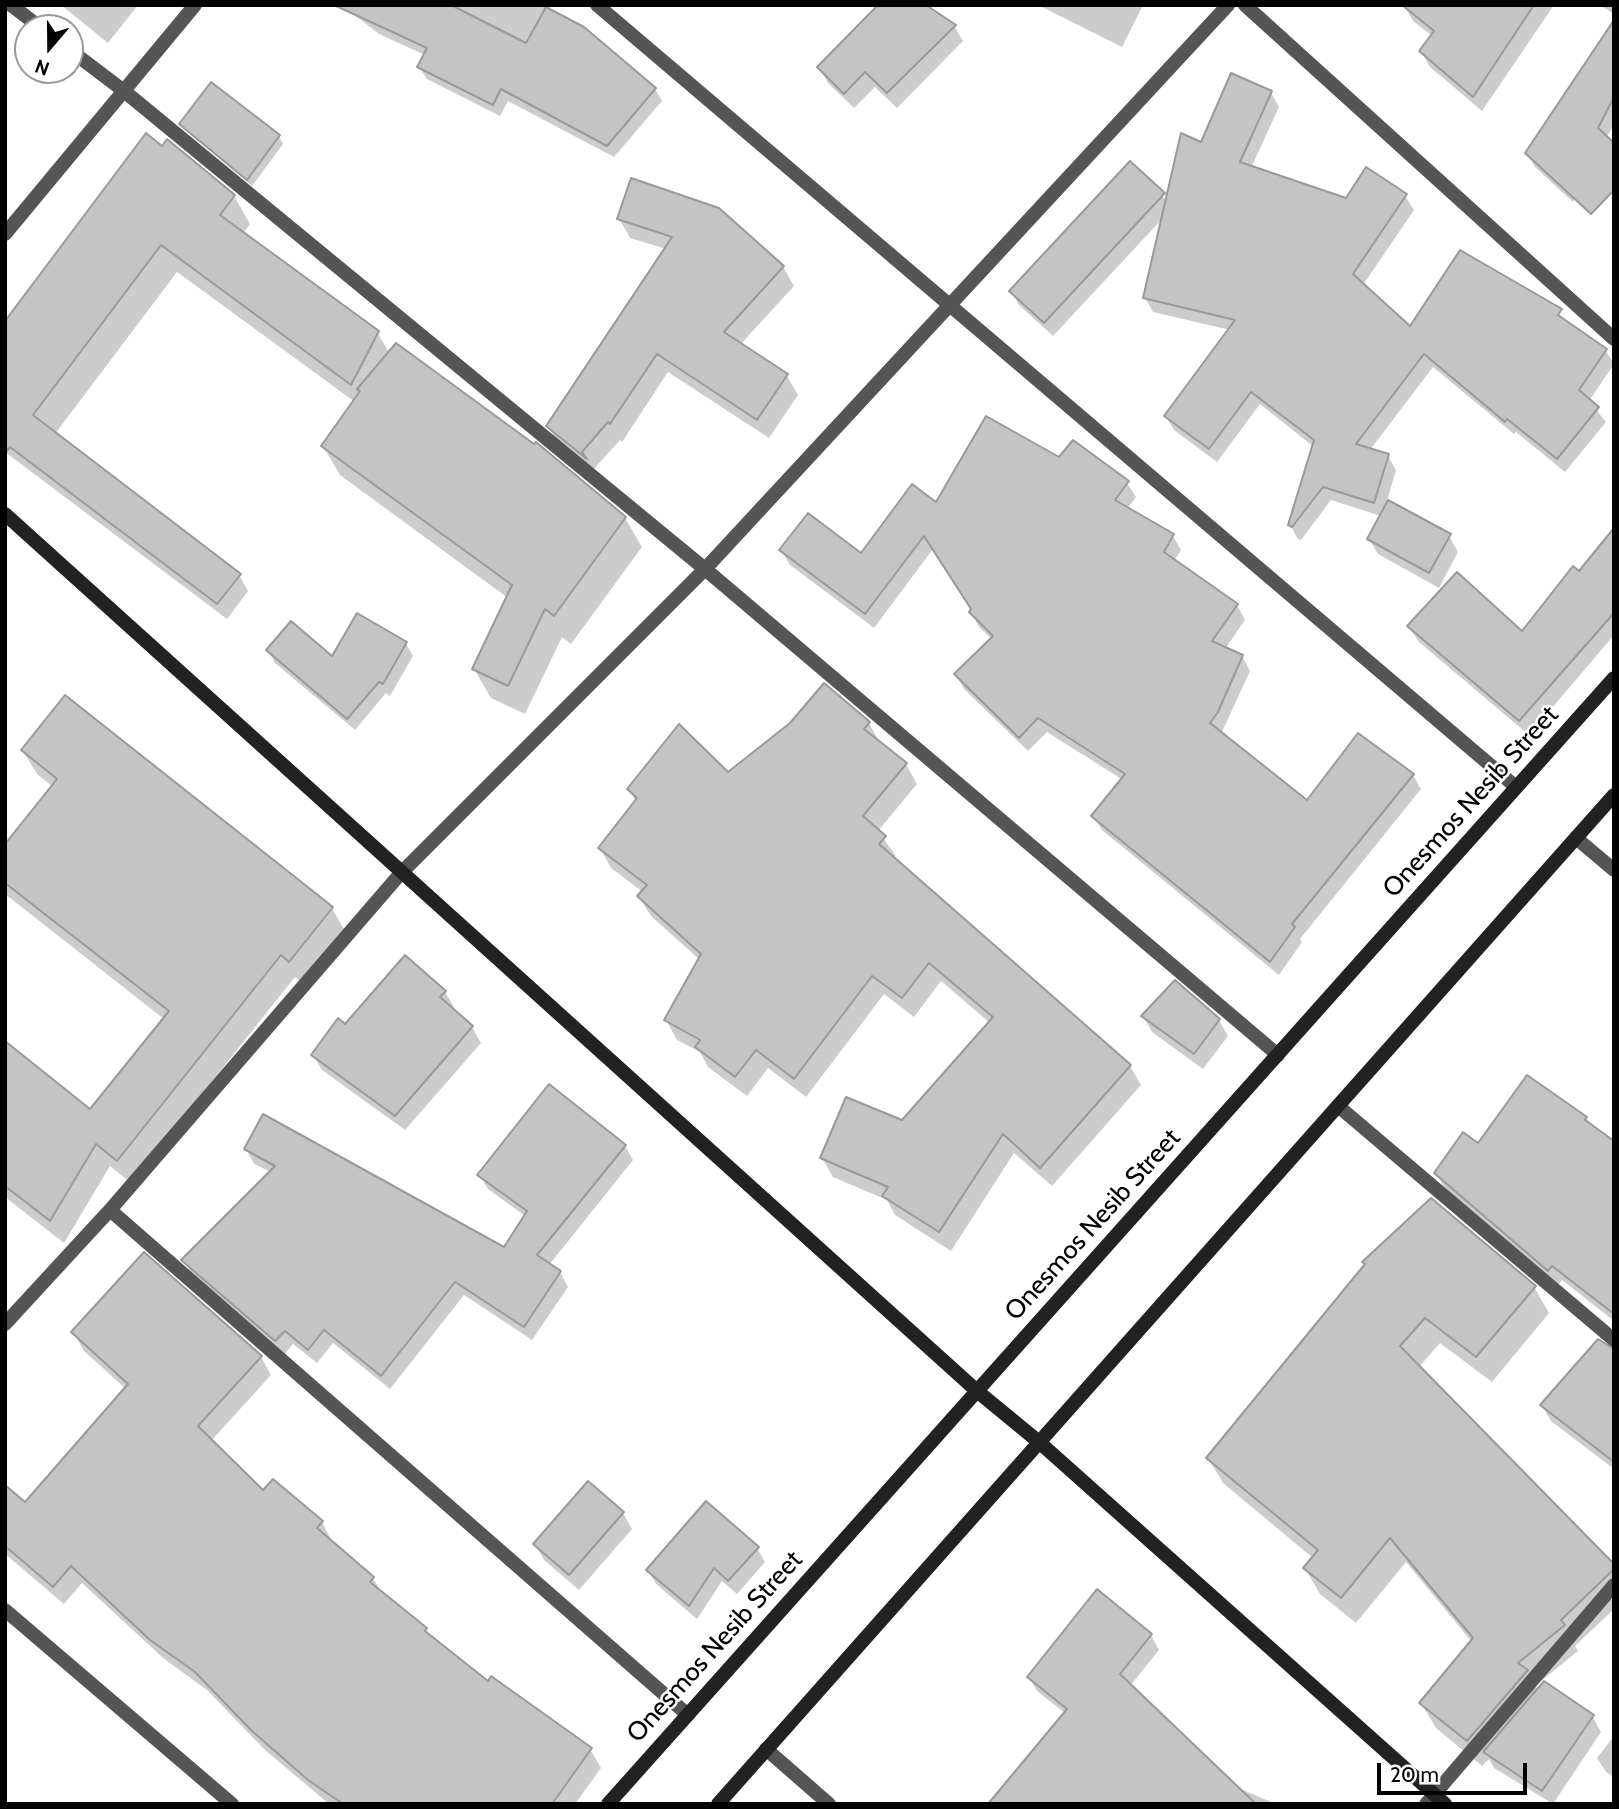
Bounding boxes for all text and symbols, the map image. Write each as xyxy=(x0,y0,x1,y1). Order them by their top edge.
north arrow xyxy=(14,14,84,84)
text: N xyxy=(32,54,53,80)
street label: Onesmos Nesib Street xyxy=(1377,700,1565,904)
street label: Onesmos Nesib Street xyxy=(999,1123,1187,1327)
street label: Onesmos Nesib Street xyxy=(621,1545,809,1749)
scale bar xyxy=(1381,1750,1532,1794)
text: 20 m xyxy=(1390,1762,1439,1787)

